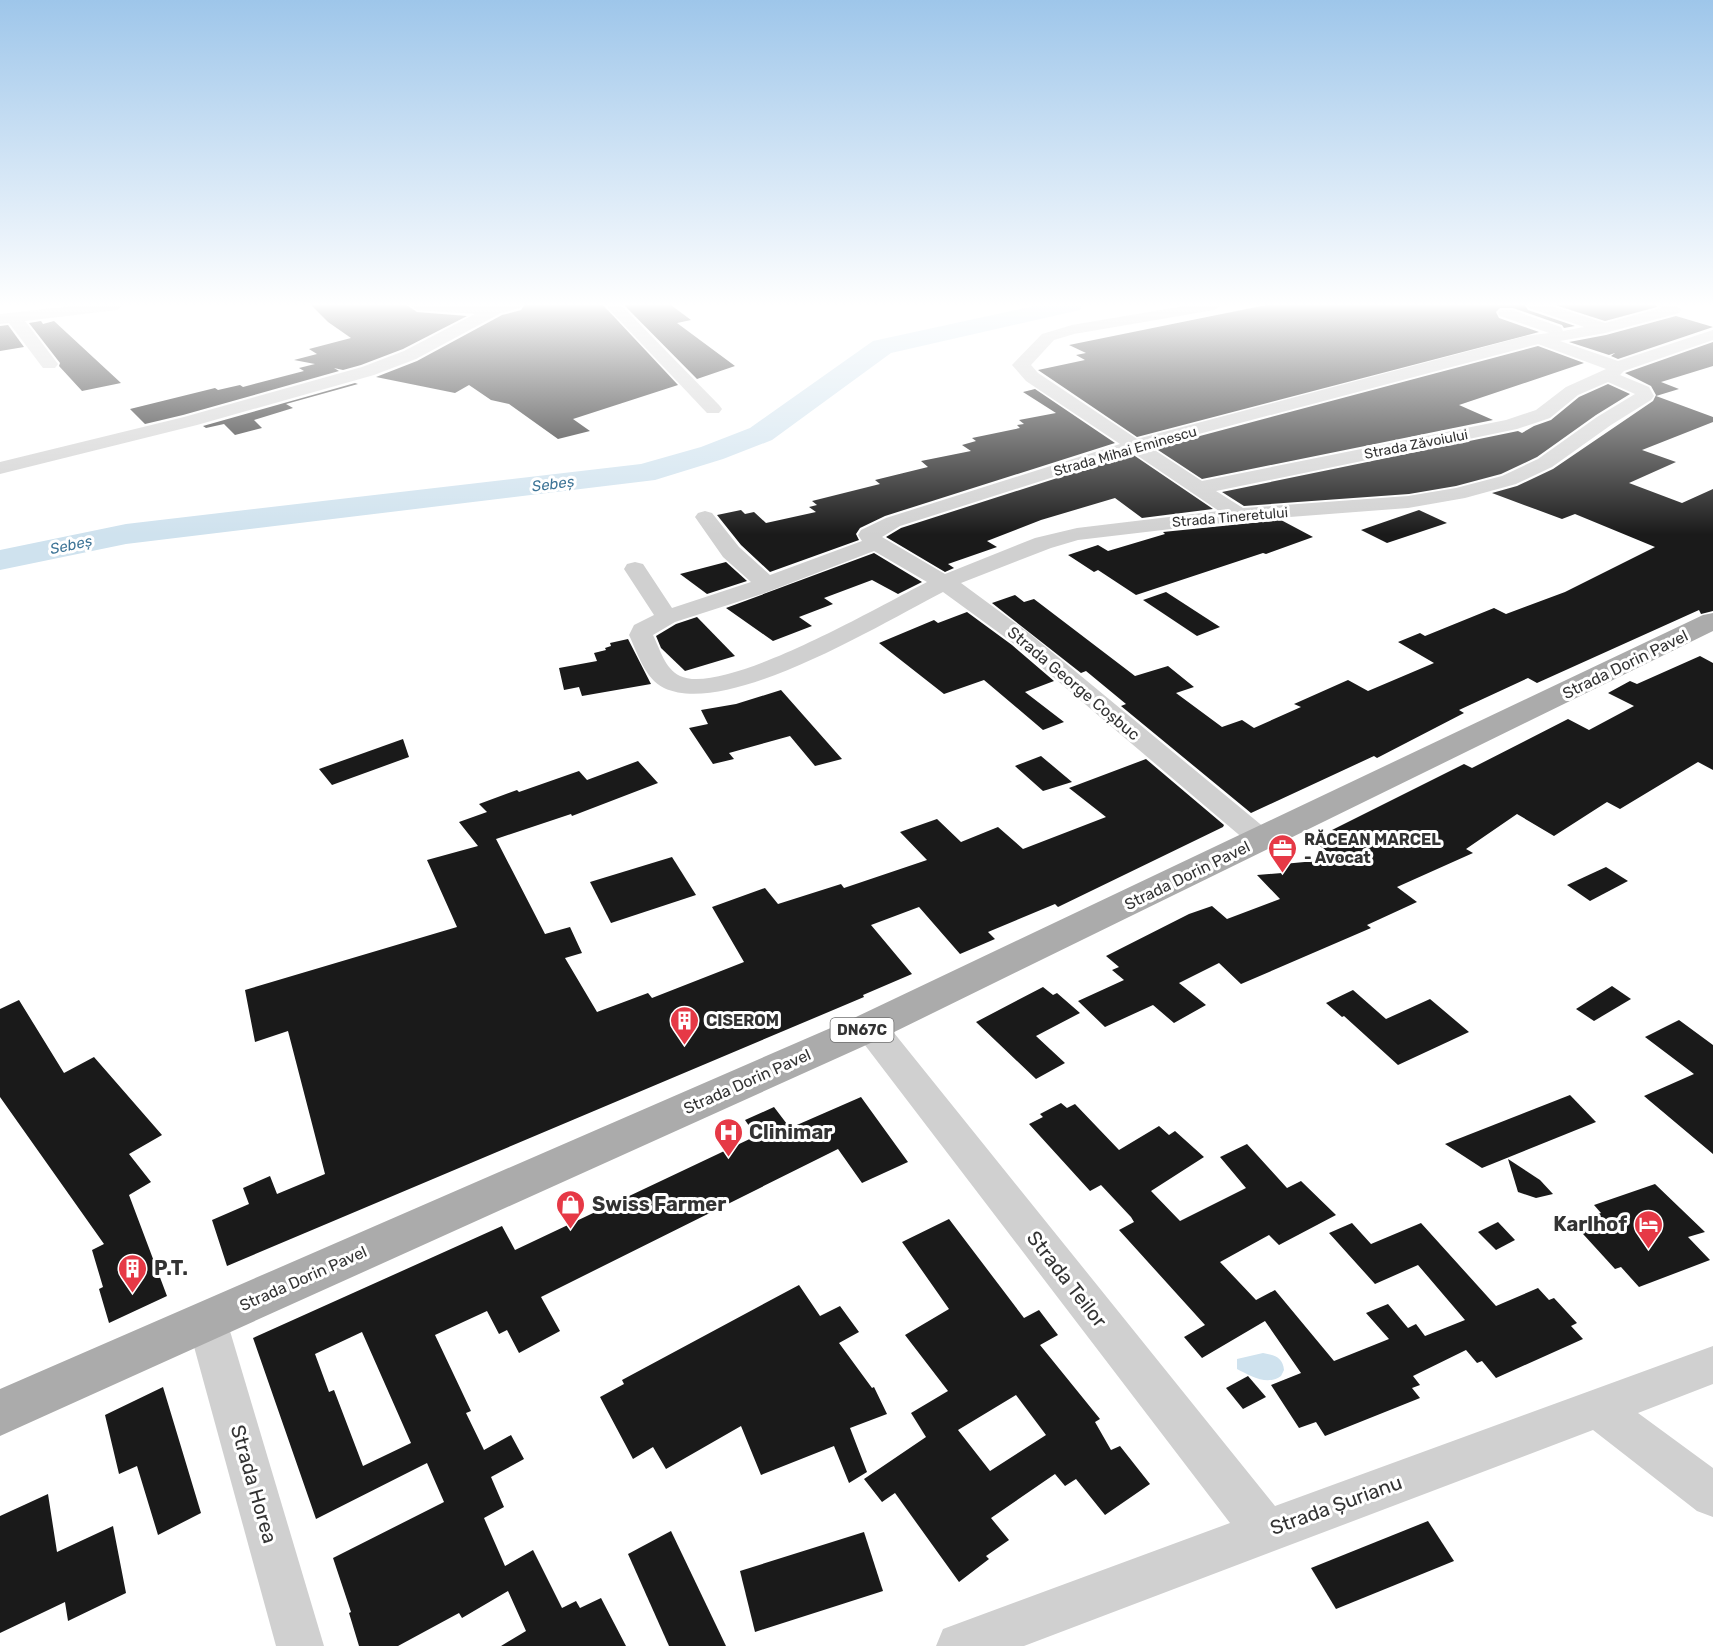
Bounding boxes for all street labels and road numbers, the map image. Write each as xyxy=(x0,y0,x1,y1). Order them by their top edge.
street label: Strada Mihai Eminescu xyxy=(1052,423,1199,480)
street label: Strada Zăvoiului xyxy=(1363,426,1469,463)
street label: Strada Tineretului xyxy=(1171,504,1289,531)
street label: Strada George Coșbuc xyxy=(1004,623,1144,744)
street label: Strada Dorin Pavel xyxy=(1559,626,1691,703)
street label: Strada Dorin Pavel xyxy=(1121,837,1253,914)
road number: DN67C xyxy=(830,1018,894,1042)
street label: Strada Dorin Pavel xyxy=(681,1045,814,1118)
street label: Strada Teilor xyxy=(1022,1226,1112,1332)
street label: Strada Dorin Pavel xyxy=(237,1242,370,1315)
street label: Strada Horea xyxy=(226,1422,282,1546)
street label: Strada Șurianu xyxy=(1267,1470,1405,1540)

